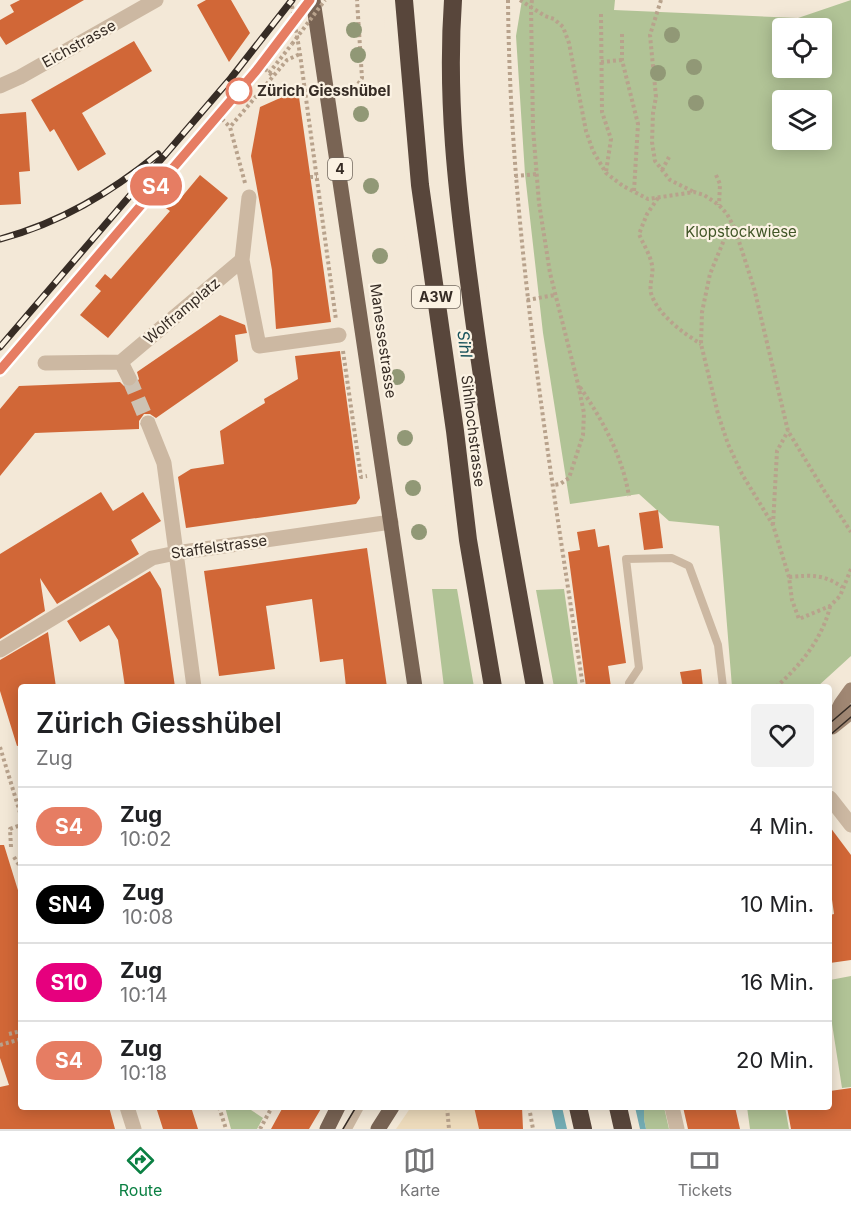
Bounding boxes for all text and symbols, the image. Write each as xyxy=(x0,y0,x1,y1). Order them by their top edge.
street label: Eichstrasse xyxy=(38,15,119,72)
map controls xyxy=(772,18,832,150)
button: locate xyxy=(772,18,832,78)
marker: Zürich Giesshübel xyxy=(226,78,252,104)
place label: Zürich Giesshübel xyxy=(257,81,391,100)
button: layers xyxy=(772,90,832,150)
road number: 4 xyxy=(328,158,352,180)
line badge: S4 xyxy=(129,166,183,206)
text: S4 xyxy=(142,174,170,199)
park label: Klopstockwiese xyxy=(685,222,797,241)
street label: Wolframplatz xyxy=(140,273,224,348)
street label: Manessestrasse xyxy=(366,282,401,400)
road number: A3W xyxy=(412,286,460,308)
water label: Sihl xyxy=(453,329,477,359)
street label: Sihlhochstrasse xyxy=(457,374,490,488)
street label: Staffelstrasse xyxy=(170,530,268,563)
button: heart xyxy=(751,704,814,767)
text: Zürich Giesshübel xyxy=(36,706,282,740)
text: Zug xyxy=(36,746,73,770)
text: Zug xyxy=(120,801,162,827)
text: 4 Min. xyxy=(749,813,814,839)
text: S4 xyxy=(55,814,83,839)
text: 10:02 xyxy=(120,827,171,851)
text: Zug xyxy=(122,879,164,905)
text: 10 Min. xyxy=(740,891,814,917)
text: SN4 xyxy=(48,892,92,917)
text: 10:08 xyxy=(122,905,173,929)
text: Zug xyxy=(120,957,162,983)
text: 16 Min. xyxy=(741,969,814,995)
text: S10 xyxy=(51,970,87,995)
text: 10:14 xyxy=(120,983,168,1007)
text: Zug xyxy=(120,1035,162,1061)
text: 20 Min. xyxy=(736,1047,814,1073)
text: S4 xyxy=(55,1048,83,1073)
text: 10:18 xyxy=(120,1061,167,1085)
tab: Route xyxy=(119,1144,162,1200)
tab: Karte xyxy=(400,1144,440,1200)
tab: Tickets xyxy=(678,1144,732,1200)

